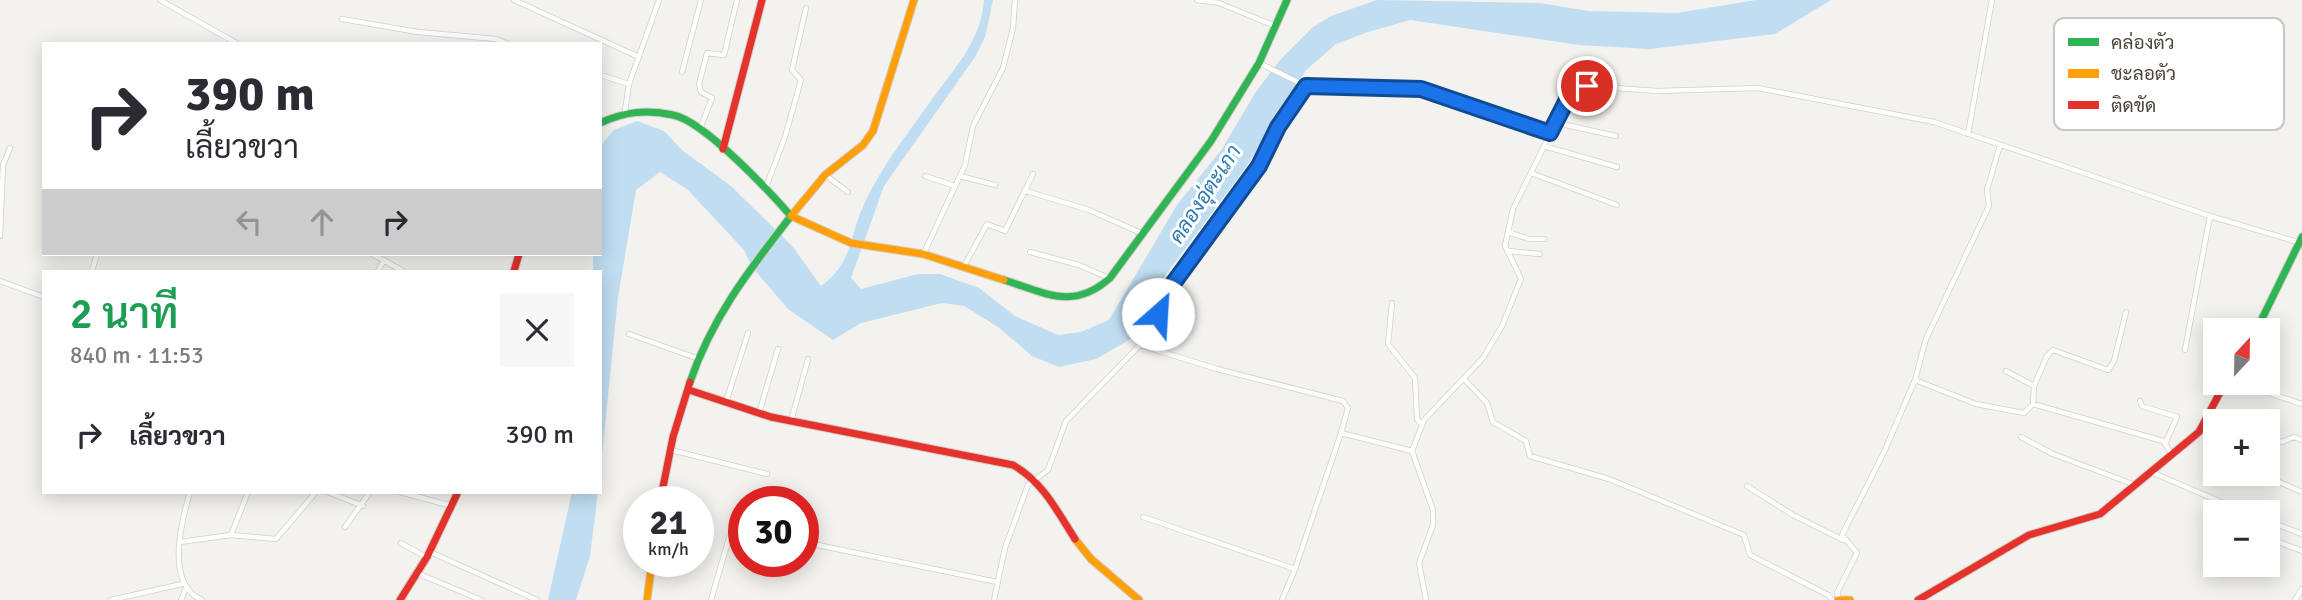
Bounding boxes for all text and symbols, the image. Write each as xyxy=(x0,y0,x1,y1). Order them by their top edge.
legend xyxy=(2054,18,2284,130)
text: คล่องตัว xyxy=(2111,31,2175,55)
pin xyxy=(1557,56,1617,116)
text: ชะลอตัว xyxy=(2111,62,2176,86)
text: 390 m xyxy=(185,64,315,124)
icon: arrive xyxy=(1568,67,1606,105)
icon: right xyxy=(70,70,161,161)
text: ติดขัด xyxy=(2111,94,2156,118)
text: เลี้ยวขวา xyxy=(185,128,299,167)
water label: คลองอุ่ตะเภา xyxy=(1163,140,1247,249)
icon: left xyxy=(230,203,268,241)
icon: ahead xyxy=(303,203,341,241)
icon: right xyxy=(376,203,414,241)
position arrow xyxy=(1121,277,1195,351)
text: 2 นาที xyxy=(70,289,178,340)
button: close xyxy=(500,293,574,367)
north arrow xyxy=(2203,318,2280,396)
map controls xyxy=(2203,318,2280,577)
text: 840 m · 11:53 xyxy=(70,341,204,370)
button: + xyxy=(2203,409,2280,486)
icon: right xyxy=(70,416,108,454)
text: 390 m xyxy=(505,419,574,451)
text: เลี้ยวขวา xyxy=(129,421,226,453)
speed limit sign: 30 xyxy=(728,486,819,577)
button: − xyxy=(2203,500,2280,577)
text: 21 xyxy=(650,501,687,544)
text: km/h xyxy=(648,538,689,560)

